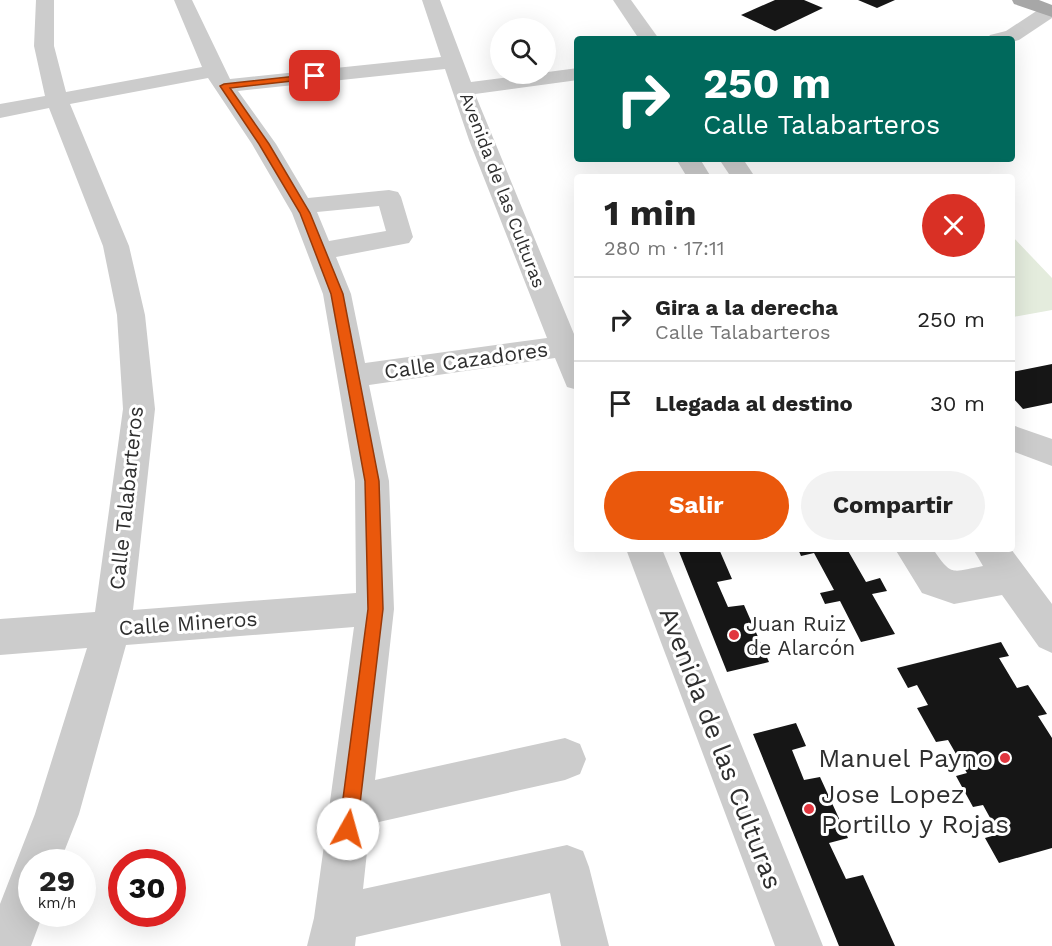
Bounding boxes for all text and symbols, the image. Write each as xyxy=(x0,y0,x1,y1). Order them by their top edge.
map controls xyxy=(490,18,556,84)
button: search xyxy=(490,18,556,84)
pin xyxy=(289,50,340,101)
icon: arrive xyxy=(298,59,331,92)
text: 250 m xyxy=(703,59,831,108)
icon: right xyxy=(604,60,682,138)
street label: Avenida de las Culturas xyxy=(456,89,550,291)
text: Calle Talabarteros xyxy=(703,109,940,141)
text: 1 min xyxy=(604,192,696,234)
button: close xyxy=(922,194,985,257)
text: 280 m · 17:11 xyxy=(604,236,725,260)
text: Gira a la derecha xyxy=(655,295,838,320)
icon: right xyxy=(604,303,637,336)
text: 250 m xyxy=(917,307,985,332)
text: Calle Talabarteros xyxy=(655,320,831,344)
street label: Calle Cazadores xyxy=(383,336,549,384)
icon: arrive xyxy=(604,387,637,420)
text: Llegada al destino xyxy=(655,391,853,416)
text: 30 m xyxy=(930,391,985,416)
street label: Calle Talabarteros xyxy=(104,405,148,591)
button: Salir xyxy=(604,471,789,540)
button: Compartir xyxy=(801,471,985,540)
street label: Avenida de las Culturas xyxy=(653,603,789,893)
street label: Calle Mineros xyxy=(118,606,258,640)
place label: Juan Ruiz de Alarcón xyxy=(746,611,855,660)
marker: Juan Ruiz de Alarcón xyxy=(727,628,741,642)
place label: Manuel Payno xyxy=(818,743,993,773)
marker: Manuel Payno xyxy=(998,751,1012,765)
place label: Jose Lopez Portillo y Rojas xyxy=(821,779,1009,839)
position arrow xyxy=(316,797,380,861)
marker: Jose Lopez Portillo y Rojas xyxy=(802,802,816,816)
speed limit sign: 30 xyxy=(108,849,186,927)
text: 29 xyxy=(39,863,75,898)
text: km/h xyxy=(38,894,76,912)

